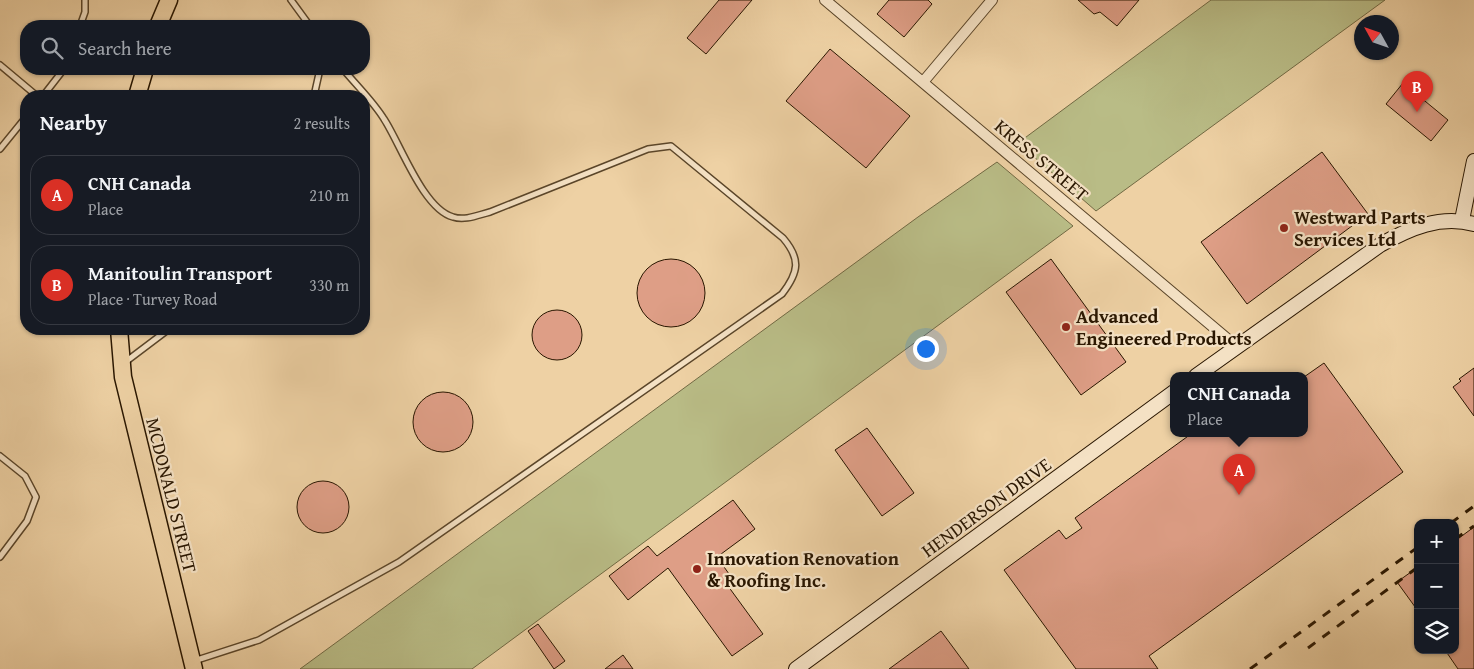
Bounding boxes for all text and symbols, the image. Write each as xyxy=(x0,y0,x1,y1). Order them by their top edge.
north arrow xyxy=(1354,15,1399,60)
search box xyxy=(20,20,370,75)
icon: search xyxy=(38,34,66,62)
text: Search here xyxy=(78,34,172,62)
pin: B xyxy=(1401,71,1433,112)
text: Nearby xyxy=(40,107,107,138)
text: 2 results xyxy=(293,111,350,135)
street label: KRESS STREET xyxy=(989,112,1095,208)
text: CNH Canada xyxy=(88,169,191,197)
text: A xyxy=(52,183,62,207)
text: 210 m xyxy=(309,183,349,207)
text: Place xyxy=(88,197,123,221)
place label: Westward Parts Services Ltd xyxy=(1294,203,1426,253)
marker: Westward Parts Services Ltd xyxy=(1278,222,1290,234)
text: Manitoulin Transport xyxy=(88,259,272,287)
text: B xyxy=(52,273,62,297)
text: 330 m xyxy=(309,273,349,297)
text: Place · Turvey Road xyxy=(88,287,217,311)
place label: Advanced Engineered Products xyxy=(1076,302,1252,352)
marker: Advanced Engineered Products xyxy=(1060,321,1072,333)
your location xyxy=(913,336,939,362)
popup xyxy=(1170,372,1308,437)
text: CNH Canada xyxy=(1188,379,1290,407)
text: Place xyxy=(1188,407,1223,431)
street label: MCDONALD STREET xyxy=(139,415,205,576)
street label: HENDERSON DRIVE xyxy=(915,450,1057,564)
pin: A xyxy=(1223,454,1255,495)
map controls xyxy=(1414,519,1459,654)
button: + xyxy=(1414,519,1459,564)
place label: Innovation Renovation & Roofing Inc. xyxy=(707,544,900,594)
marker: Innovation Renovation & Roofing Inc. xyxy=(691,563,703,575)
button: − xyxy=(1414,564,1459,609)
button: layers xyxy=(1414,609,1459,654)

